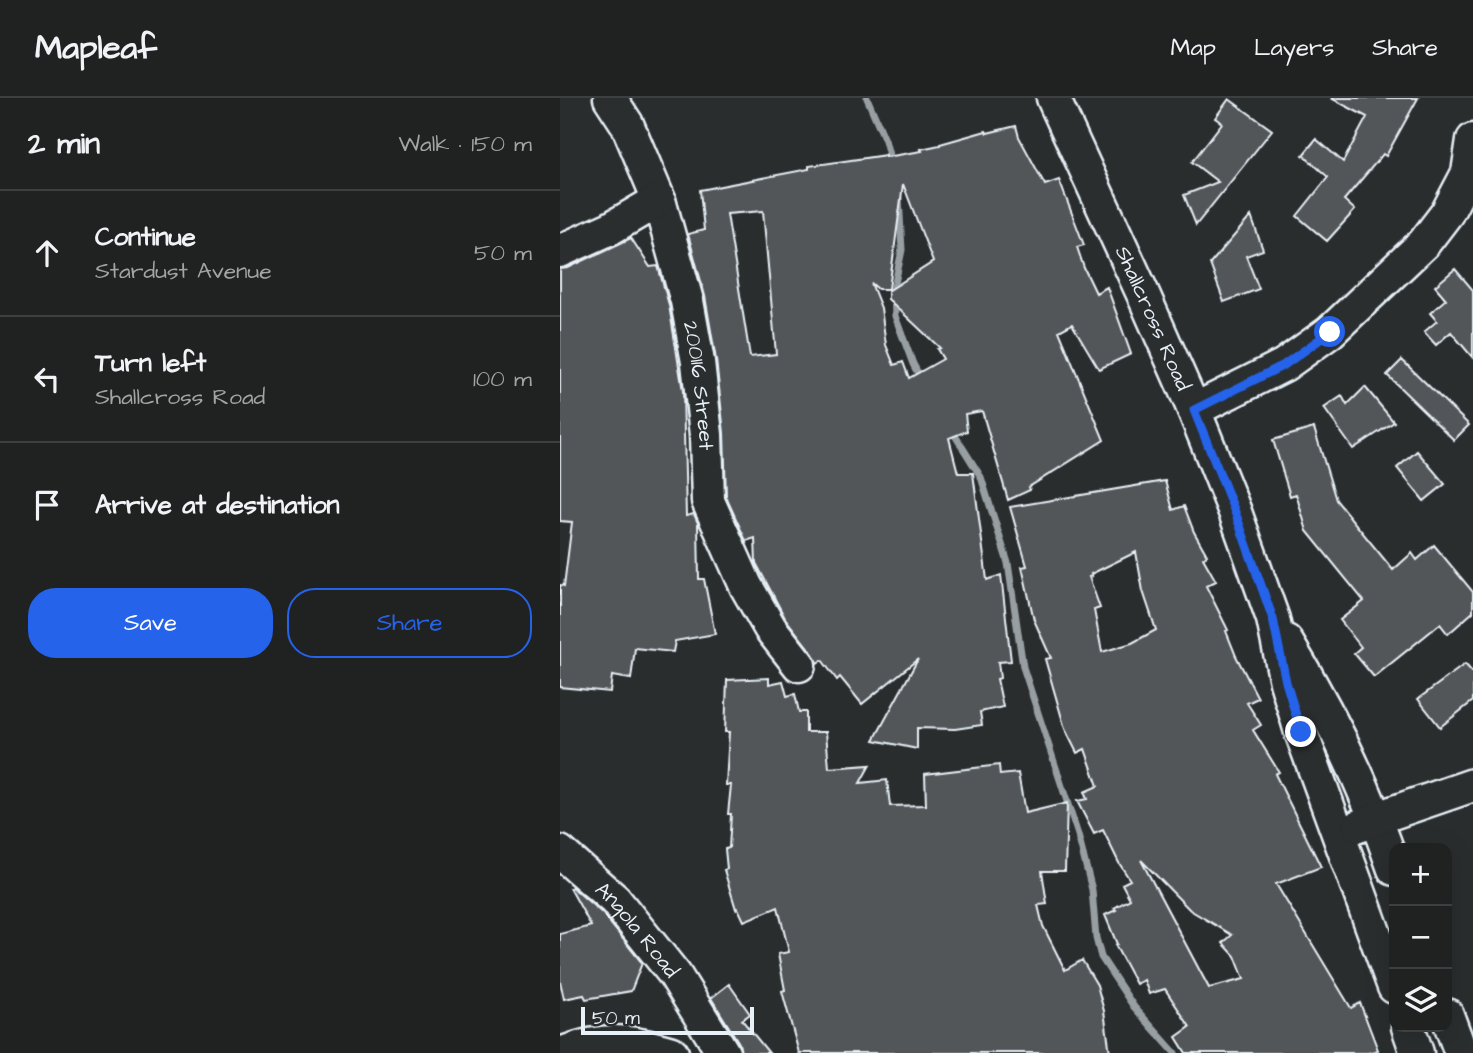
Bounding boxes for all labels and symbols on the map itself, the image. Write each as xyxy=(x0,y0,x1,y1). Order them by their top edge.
street label: Shallcross Road xyxy=(1108,241,1198,395)
route start xyxy=(1314,316,1345,347)
street label: 200116 Street xyxy=(676,319,721,451)
route end xyxy=(1285,716,1316,747)
street label: Angola Road xyxy=(589,875,686,984)
scale bar xyxy=(581,1004,754,1036)

